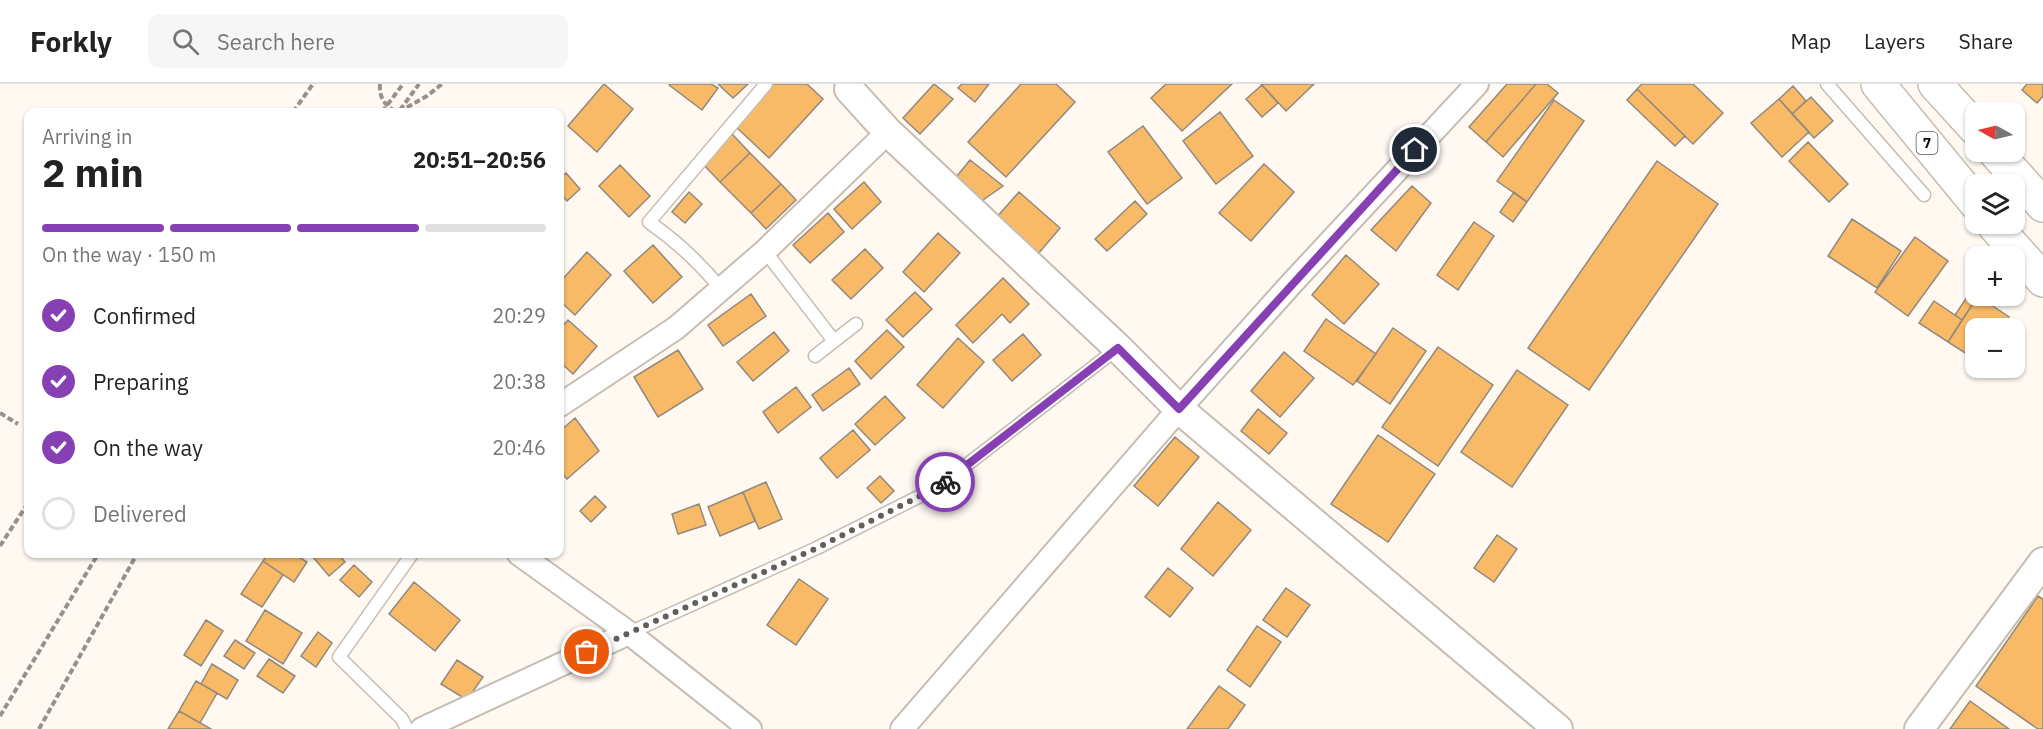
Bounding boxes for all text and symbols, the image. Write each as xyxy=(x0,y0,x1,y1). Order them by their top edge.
search box xyxy=(148,14,568,68)
text: Forkly xyxy=(30,23,112,60)
icon: search xyxy=(169,25,202,58)
text: Search here xyxy=(217,27,335,56)
text: Map xyxy=(1791,27,1831,55)
text: Layers xyxy=(1864,27,1926,55)
text: Share xyxy=(1959,27,2013,55)
north arrow xyxy=(1965,102,2025,162)
map controls xyxy=(1965,102,2025,378)
text: Arriving in xyxy=(42,123,132,150)
pin xyxy=(1389,124,1440,175)
road number: 7 xyxy=(1916,132,1938,154)
icon: home xyxy=(1398,133,1431,166)
text: 20:51–20:56 xyxy=(413,145,546,174)
text: 2 min xyxy=(42,147,144,198)
button: layers xyxy=(1965,174,2025,234)
text: On the way · 150 m xyxy=(42,241,216,268)
button: + xyxy=(1965,246,2025,306)
icon: check xyxy=(42,299,75,332)
text: Confirmed xyxy=(93,301,196,330)
text: 20:29 xyxy=(492,302,546,329)
button: − xyxy=(1965,318,2025,378)
icon: check xyxy=(42,365,75,398)
text: Preparing xyxy=(93,367,188,396)
text: 20:38 xyxy=(492,368,546,395)
icon: check xyxy=(42,431,75,464)
text: On the way xyxy=(93,433,203,462)
text: 20:46 xyxy=(492,434,546,461)
courier xyxy=(915,452,975,512)
icon: bike xyxy=(929,466,962,499)
text: Delivered xyxy=(93,499,187,528)
pin xyxy=(561,626,612,677)
icon: bag xyxy=(570,635,603,668)

